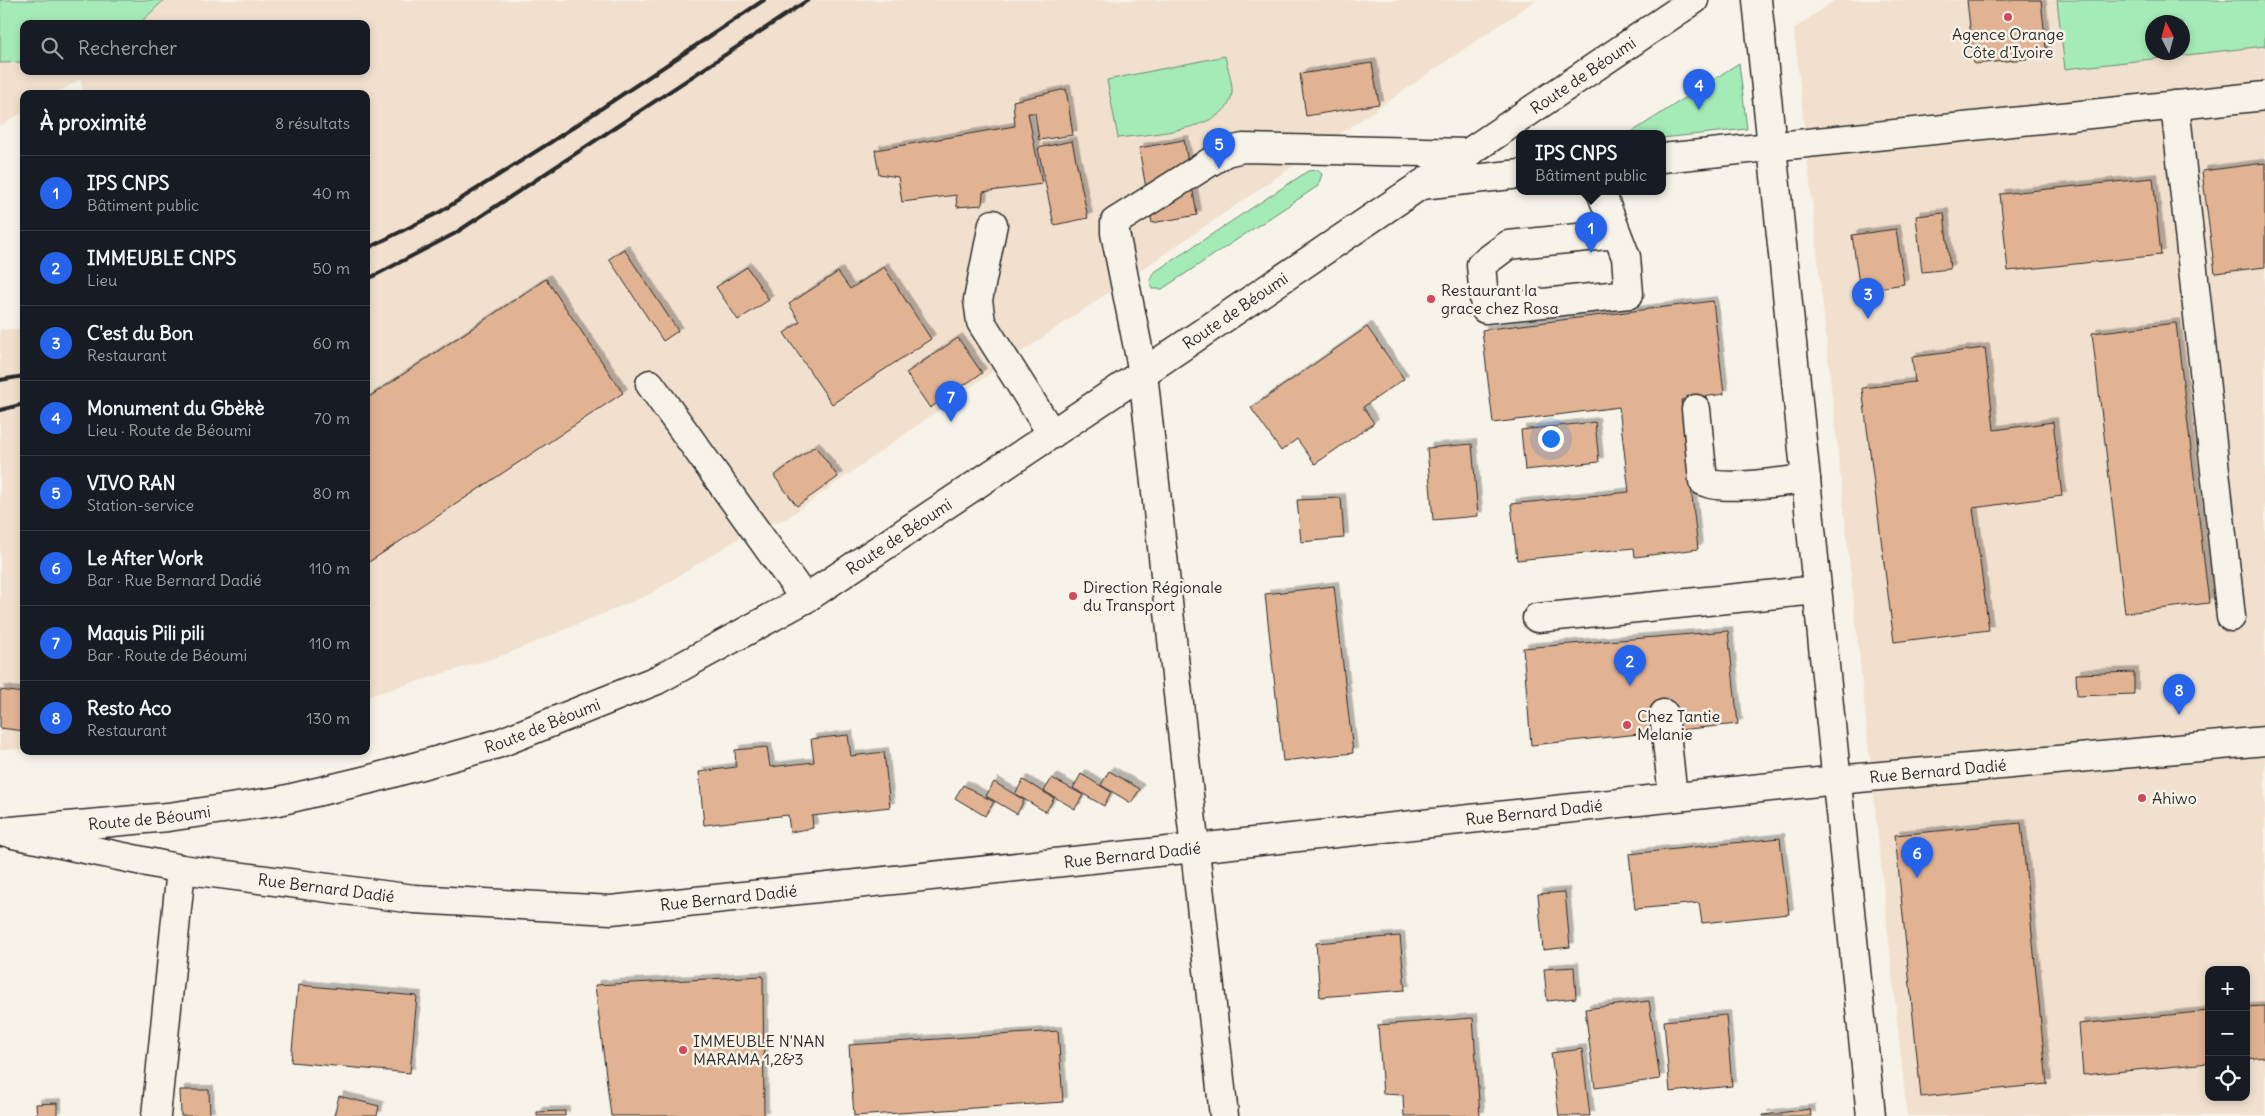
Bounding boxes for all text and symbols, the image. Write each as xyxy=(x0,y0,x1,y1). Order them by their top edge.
marker: Agence Orange Côte d'Ivoire xyxy=(2002,11,2014,23)
north arrow xyxy=(2145,15,2190,60)
search box xyxy=(20,20,370,75)
place label: Agence Orange Côte d'Ivoire xyxy=(1952,24,2064,62)
street label: Route de Béoumi xyxy=(1526,32,1639,118)
icon: search xyxy=(38,34,66,62)
text: Rechercher xyxy=(78,36,177,60)
pin: 4 xyxy=(1683,69,1715,110)
text: À proximité xyxy=(40,109,147,136)
text: 8 résultats xyxy=(275,113,350,133)
pin: 5 xyxy=(1203,128,1235,169)
popup xyxy=(1516,130,1666,195)
text: IPS CNPS xyxy=(1535,141,1617,165)
text: Bâtiment public xyxy=(1535,165,1647,185)
text: IPS CNPS xyxy=(87,171,169,195)
text: 1 xyxy=(53,183,59,203)
text: 40 m xyxy=(312,183,350,203)
text: Bâtiment public xyxy=(87,195,199,215)
pin: 1 xyxy=(1575,212,1607,253)
text: IMMEUBLE CNPS xyxy=(87,246,236,270)
text: 2 xyxy=(52,258,60,278)
text: 50 m xyxy=(312,258,350,278)
street label: Route de Béoumi xyxy=(1179,268,1292,353)
text: Lieu xyxy=(87,270,117,290)
pin: 3 xyxy=(1852,278,1884,319)
place label: Restaurant la grace chez Rosa xyxy=(1441,280,1559,318)
marker: Restaurant la grace chez Rosa xyxy=(1425,293,1437,305)
text: C'est du Bon xyxy=(87,321,193,345)
text: 3 xyxy=(51,333,61,353)
text: 60 m xyxy=(312,333,350,353)
text: Restaurant xyxy=(87,345,167,365)
pin: 7 xyxy=(935,381,967,422)
text: Monument du Gbèkè xyxy=(87,396,265,420)
text: 4 xyxy=(51,408,61,428)
text: 70 m xyxy=(314,408,350,428)
text: Lieu · Route de Béoumi xyxy=(87,420,251,440)
your location xyxy=(1538,426,1564,452)
text: VIVO RAN xyxy=(87,471,176,495)
text: 5 xyxy=(51,483,61,503)
text: 80 m xyxy=(312,483,350,503)
street label: Route de Béoumi xyxy=(842,494,955,579)
text: Station-service xyxy=(87,495,194,515)
text: Le After Work xyxy=(87,546,203,570)
text: 6 xyxy=(51,558,61,578)
text: 110 m xyxy=(309,558,350,578)
text: Bar · Rue Bernard Dadié xyxy=(87,570,262,590)
place label: Direction Régionale du Transport xyxy=(1083,577,1222,615)
marker: Direction Régionale du Transport xyxy=(1067,590,1079,602)
text: Maquis Pili pili xyxy=(87,621,204,645)
text: 7 xyxy=(52,633,60,653)
text: 110 m xyxy=(309,633,350,653)
text: Bar · Route de Béoumi xyxy=(87,645,247,665)
pin: 2 xyxy=(1614,645,1646,686)
pin: 8 xyxy=(2163,674,2195,715)
street label: Route de Béoumi xyxy=(482,694,603,757)
text: Resto Aco xyxy=(87,696,172,720)
place label: Chez Tantie Melanie xyxy=(1637,706,1720,744)
text: 8 xyxy=(51,708,61,728)
text: 130 m xyxy=(306,708,350,728)
marker: Chez Tantie Melanie xyxy=(1621,719,1633,731)
text: Restaurant xyxy=(87,720,167,740)
street label: Rue Bernard Dadié xyxy=(1868,755,2007,787)
place label: Ahiwo xyxy=(2152,788,2197,808)
marker: Ahiwo xyxy=(2136,792,2148,804)
street label: Rue Bernard Dadié xyxy=(1465,795,1603,829)
street label: Route de Béoumi xyxy=(87,801,212,834)
pin: 6 xyxy=(1901,837,1933,878)
street label: Rue Bernard Dadié xyxy=(1063,838,1202,872)
street label: Rue Bernard Dadié xyxy=(257,869,396,906)
street label: Rue Bernard Dadié xyxy=(659,880,798,915)
map controls xyxy=(2205,966,2250,1101)
button: + xyxy=(2205,966,2250,1011)
button: − xyxy=(2205,1011,2250,1056)
place label: IMMEUBLE N'NAN MARAMA 1,2&3 xyxy=(693,1031,825,1069)
marker: IMMEUBLE N'NAN MARAMA 1,2&3 xyxy=(677,1044,689,1056)
button: locate xyxy=(2205,1056,2250,1101)

